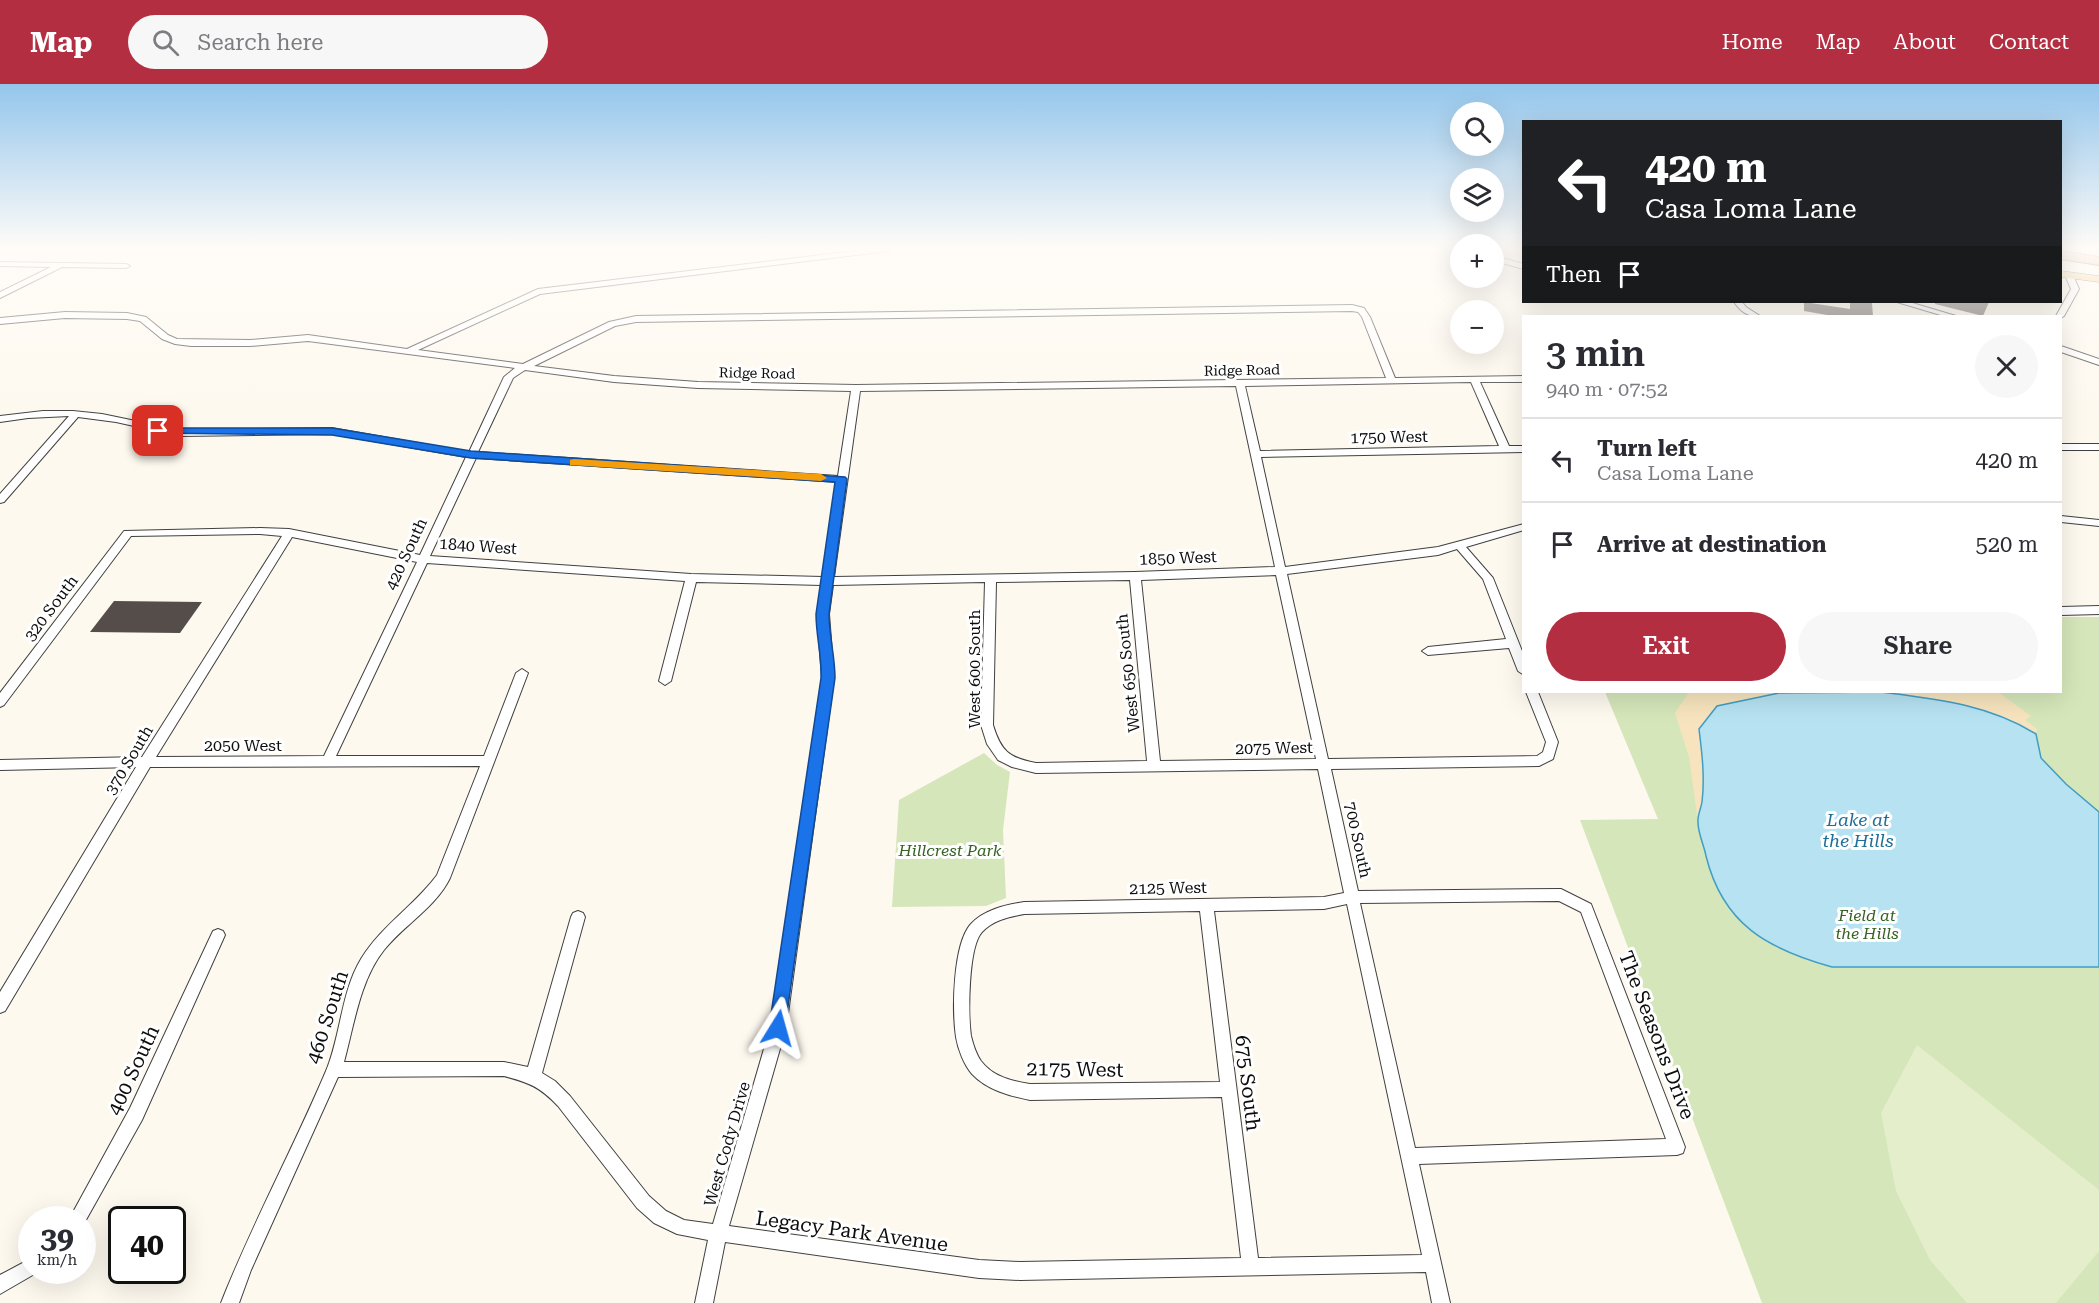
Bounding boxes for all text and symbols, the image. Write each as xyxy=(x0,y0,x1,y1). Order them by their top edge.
search box xyxy=(128,15,548,69)
text: Map xyxy=(30,26,92,59)
icon: search xyxy=(149,26,182,59)
text: Search here xyxy=(197,30,323,55)
text: Home xyxy=(1722,30,1783,54)
text: Map xyxy=(1816,30,1861,54)
text: About xyxy=(1894,30,1956,54)
text: Contact xyxy=(1989,30,2069,54)
map controls xyxy=(1450,102,1504,354)
button: search xyxy=(1450,102,1504,156)
text: 420 m xyxy=(1645,143,1767,192)
icon: left xyxy=(1546,144,1624,222)
button: layers xyxy=(1450,168,1504,222)
text: Casa Loma Lane xyxy=(1645,193,1857,225)
button: + xyxy=(1450,234,1504,288)
icon: arrive xyxy=(1613,258,1646,291)
text: Then xyxy=(1546,262,1601,287)
button: − xyxy=(1450,300,1504,354)
text: 3 min xyxy=(1546,333,1645,375)
button: close xyxy=(1975,335,2038,398)
street label: Ridge Road xyxy=(1204,361,1280,379)
street label: Ridge Road xyxy=(719,364,795,382)
text: 940 m · 07:52 xyxy=(1546,377,1668,401)
pin xyxy=(132,405,183,456)
icon: arrive xyxy=(141,414,174,447)
street label: 1750 West xyxy=(1350,427,1428,447)
text: Turn left xyxy=(1597,436,1697,461)
icon: left xyxy=(1546,444,1579,477)
text: 420 m xyxy=(1975,448,2038,473)
text: Casa Loma Lane xyxy=(1597,461,1754,485)
street label: 420 South xyxy=(381,515,431,593)
icon: arrive xyxy=(1546,528,1579,561)
text: Arrive at destination xyxy=(1597,532,1826,557)
text: 520 m xyxy=(1975,532,2038,557)
street label: 1840 West xyxy=(439,534,518,558)
street label: 1850 West xyxy=(1139,547,1217,569)
street label: 320 South xyxy=(20,571,82,645)
street label: West 600 South xyxy=(965,609,984,729)
button: Exit xyxy=(1546,612,1786,681)
button: Share xyxy=(1798,612,2038,681)
street label: West 650 South xyxy=(1112,613,1144,733)
street label: 370 South xyxy=(101,722,157,798)
street label: 2050 West xyxy=(204,736,282,755)
street label: 2075 West xyxy=(1235,738,1313,758)
street label: 700 South xyxy=(1341,800,1375,880)
water label: Lake at the Hills xyxy=(1822,809,1894,851)
park label: Hillcrest Park xyxy=(897,841,1002,860)
street label: 2125 West xyxy=(1129,878,1207,898)
park label: Field at the Hills xyxy=(1835,906,1899,943)
street label: The Seasons Drive xyxy=(1614,948,1700,1122)
street label: 460 South xyxy=(301,967,353,1067)
position arrow xyxy=(746,996,810,1060)
street label: 400 South xyxy=(102,1021,164,1119)
street label: 675 South xyxy=(1230,1034,1266,1132)
street label: 2175 West xyxy=(1026,1056,1124,1082)
street label: West Cody Drive xyxy=(700,1079,754,1209)
speed limit sign: 40 xyxy=(108,1206,186,1284)
street label: Legacy Park Avenue xyxy=(754,1206,950,1256)
text: 39 xyxy=(40,1220,74,1255)
text: km/h xyxy=(37,1251,77,1269)

